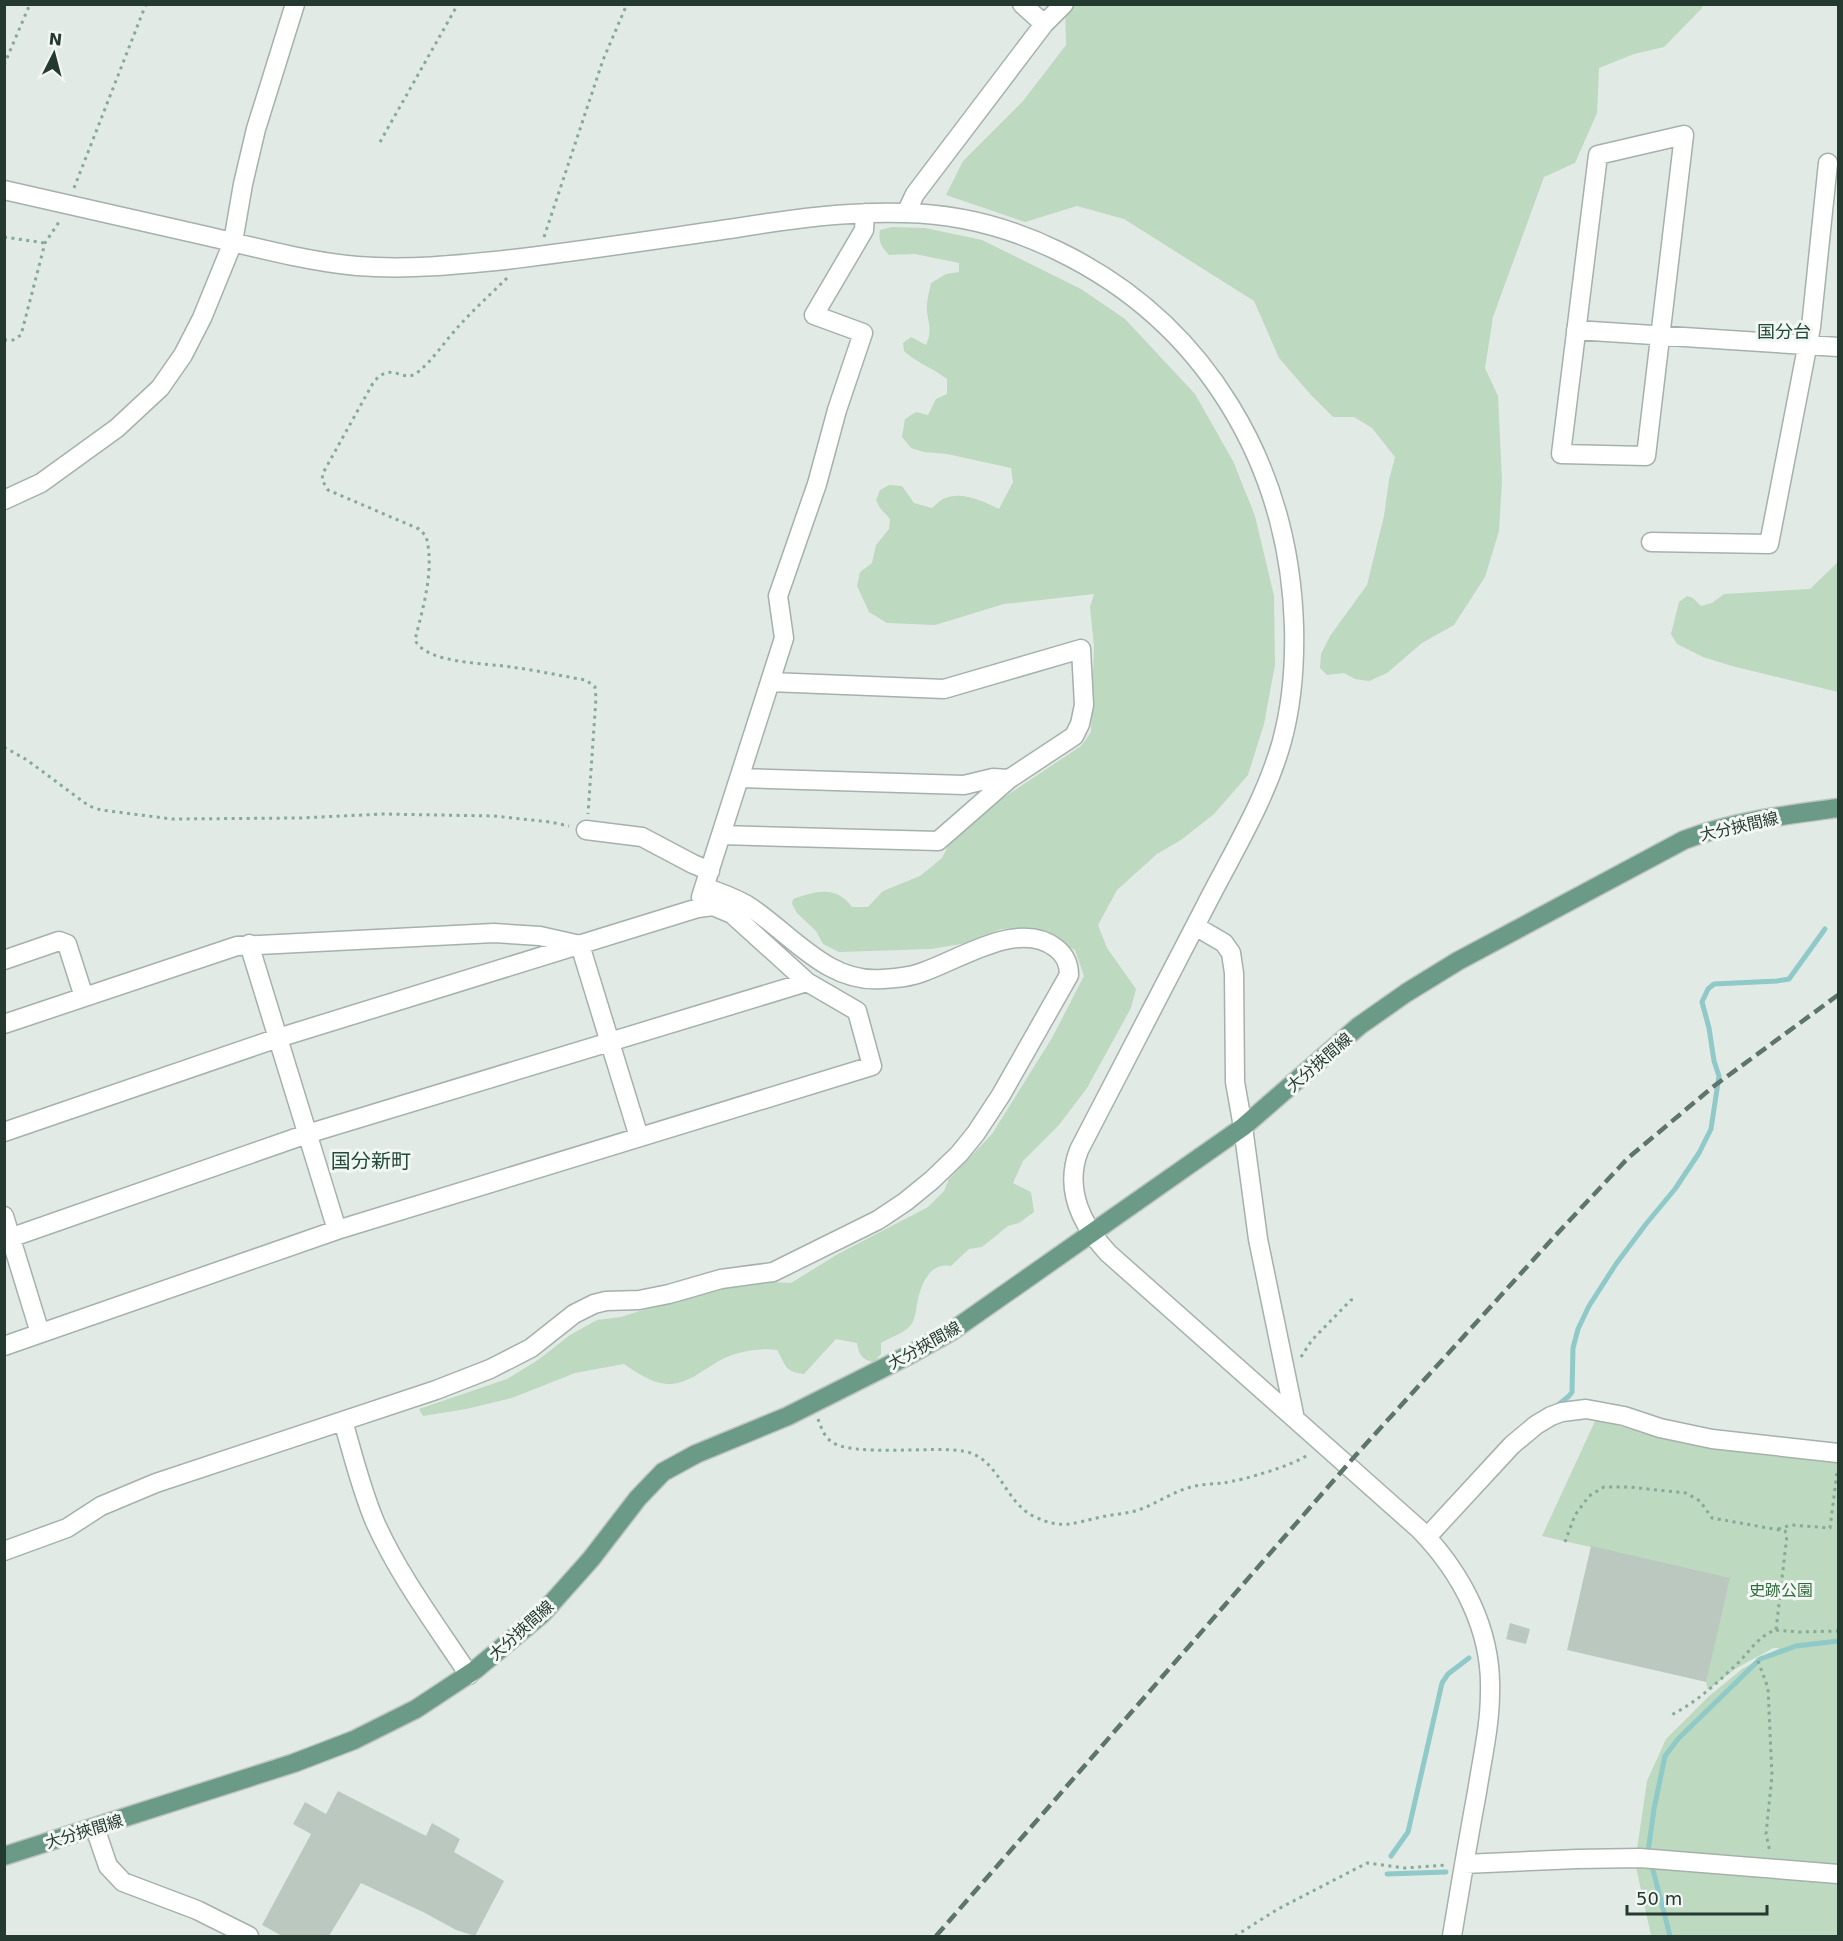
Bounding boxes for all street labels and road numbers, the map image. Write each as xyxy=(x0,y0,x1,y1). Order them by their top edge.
street label: 大分挾間線 xyxy=(1698,808,1780,845)
street label: 大分挾間線 xyxy=(1283,1029,1356,1096)
street label: 大分挾間線 xyxy=(885,1318,964,1373)
street label: 大分挾間線 xyxy=(485,1597,557,1664)
street label: 大分挾間線 xyxy=(43,1811,125,1852)

